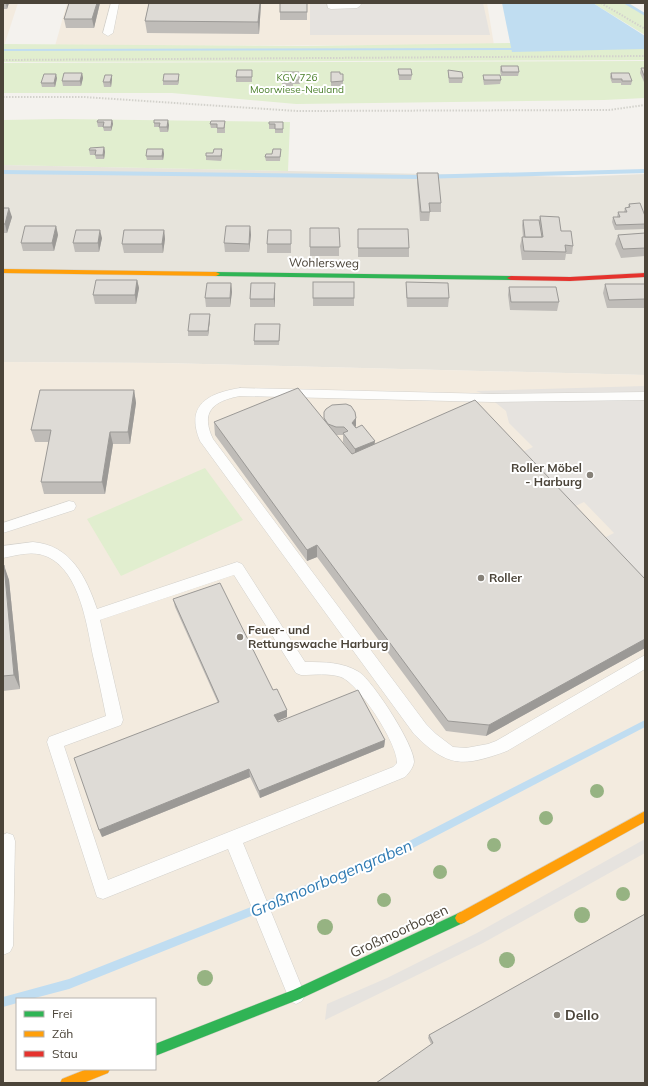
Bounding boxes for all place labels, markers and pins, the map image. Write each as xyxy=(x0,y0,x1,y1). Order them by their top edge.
place label: Roller Möbel - Harburg xyxy=(511,460,582,489)
marker: Roller Möbel - Harburg xyxy=(585,470,595,480)
place label: Roller xyxy=(489,570,522,585)
marker: Roller xyxy=(476,573,486,583)
place label: Feuer- und Rettungswache Harburg xyxy=(248,622,389,651)
marker: Feuer- und Rettungswache Harburg xyxy=(235,632,245,642)
place label: Dello xyxy=(565,1006,599,1024)
marker: Dello xyxy=(552,1010,562,1020)

